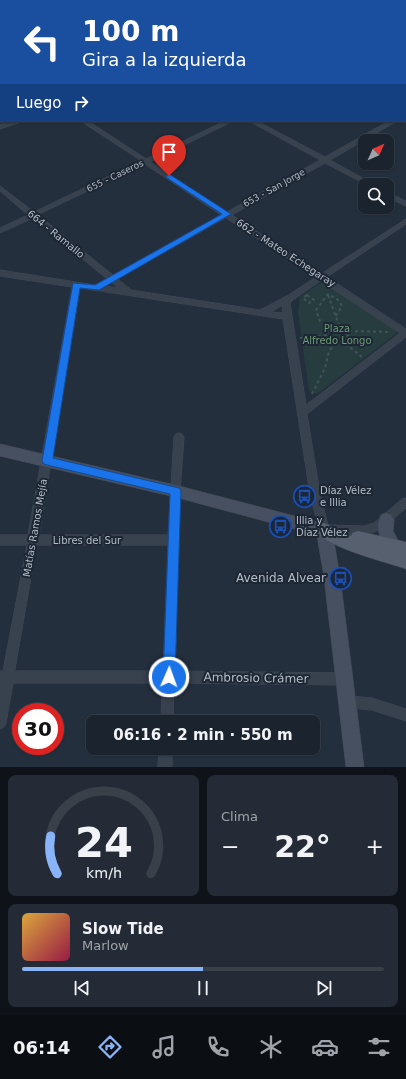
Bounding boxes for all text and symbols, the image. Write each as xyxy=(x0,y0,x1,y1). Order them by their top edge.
text: 100 m xyxy=(82,15,179,48)
icon: left xyxy=(16,16,68,68)
text: Gira a la izquierda xyxy=(82,49,247,70)
icon: right xyxy=(70,92,92,114)
text: Luego xyxy=(16,94,62,112)
north arrow xyxy=(358,134,394,170)
map controls xyxy=(358,134,394,214)
pin xyxy=(152,135,186,176)
icon: arrive xyxy=(158,141,180,163)
street label: 655 - Caseros xyxy=(85,158,145,194)
street label: 653 - San Jorge xyxy=(241,167,307,209)
button: search xyxy=(358,178,394,214)
street label: 664 - Ramallo xyxy=(26,208,86,260)
street label: 662 - Mateo Echegaray xyxy=(234,217,338,289)
park label: Plaza Alfredo Longo xyxy=(302,323,372,346)
street label: Matías Ramos Mejía xyxy=(21,478,49,578)
bus stop icon: Díaz Vélez e Illia xyxy=(291,483,317,509)
place label: Díaz Vélez e Illia xyxy=(320,485,371,508)
bus stop icon: Illia y Díaz Vélez xyxy=(267,513,293,539)
place label: Illia y Díaz Vélez xyxy=(296,515,347,538)
street label: Libres del Sur xyxy=(53,535,122,546)
bus stop icon: Avenida Alvear xyxy=(328,565,354,591)
place label: Avenida Alvear xyxy=(236,571,326,585)
position arrow xyxy=(148,656,190,698)
street label: Ambrosio Crámer xyxy=(203,670,309,686)
speed limit sign: 30 xyxy=(12,703,64,755)
text: 06:16 · 2 min · 550 m xyxy=(113,726,293,744)
text: Clima xyxy=(221,809,258,824)
text: 24 xyxy=(75,817,132,866)
text: 22° xyxy=(274,829,331,864)
text: − xyxy=(221,834,239,859)
text: + xyxy=(366,834,384,859)
text: km/h xyxy=(85,864,122,880)
text: Slow Tide xyxy=(82,920,164,938)
text: Marlow xyxy=(82,938,129,953)
icon: previous xyxy=(71,977,93,999)
icon: pause xyxy=(192,977,214,999)
icon: next xyxy=(313,977,335,999)
icon: directions xyxy=(96,1033,124,1061)
icon: music xyxy=(150,1033,178,1061)
icon: phone xyxy=(204,1033,232,1061)
icon: climate xyxy=(257,1033,285,1061)
icon: car xyxy=(311,1033,339,1061)
icon: filters xyxy=(365,1033,393,1061)
text: 06:14 xyxy=(13,1037,70,1058)

